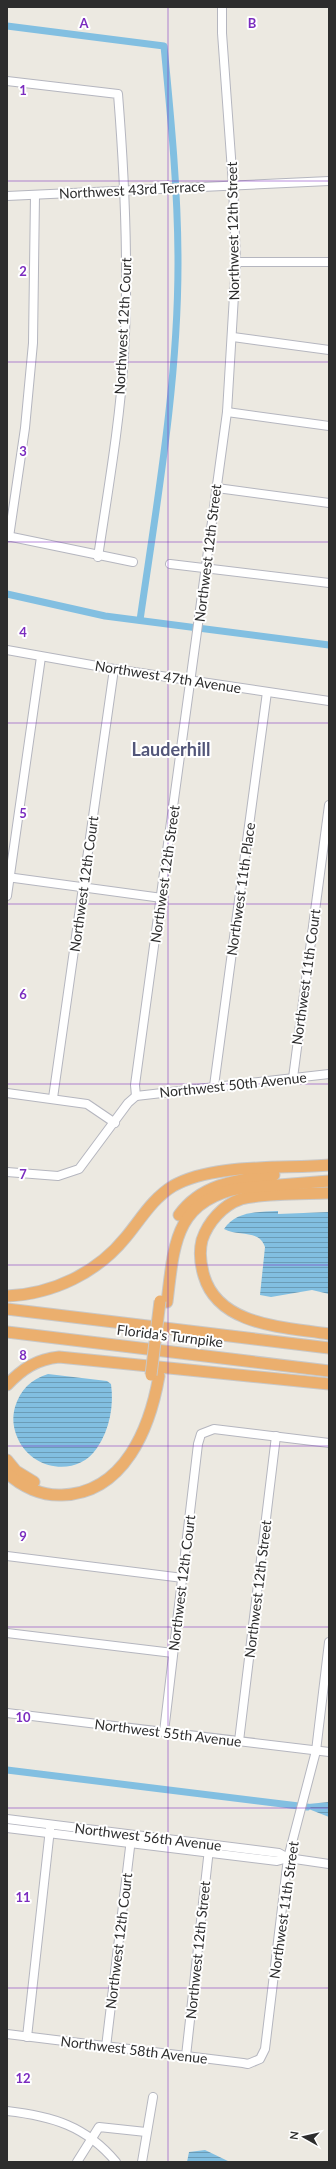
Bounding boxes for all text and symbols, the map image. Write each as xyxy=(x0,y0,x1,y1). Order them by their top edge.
text: A xyxy=(78,15,89,31)
text: B xyxy=(248,15,257,31)
text: 1 xyxy=(19,82,27,98)
street label: Northwest 12th Street xyxy=(223,161,242,301)
street label: Northwest 43rd Terrace xyxy=(58,177,205,202)
street label: Northwest 12th Court xyxy=(110,257,135,395)
text: 2 xyxy=(19,263,27,279)
text: 3 xyxy=(19,443,27,459)
street label: Northwest 12th Street xyxy=(191,483,224,623)
text: 4 xyxy=(19,624,27,640)
street label: Northwest 47th Avenue xyxy=(94,657,242,696)
district label: Lauderhill xyxy=(132,738,210,760)
street label: Northwest 12th Street xyxy=(146,804,183,944)
text: 5 xyxy=(19,805,27,821)
street label: Northwest 12th Court xyxy=(66,815,101,953)
street label: Northwest 11th Place xyxy=(223,821,258,957)
street label: Northwest 11th Court xyxy=(288,908,323,1046)
text: 6 xyxy=(19,986,27,1002)
street label: Northwest 50th Avenue xyxy=(159,1068,307,1101)
text: 7 xyxy=(19,1166,27,1182)
street label: Florida's Turnpike xyxy=(116,1321,224,1350)
text: 8 xyxy=(19,1347,27,1363)
street label: Northwest 12th Court xyxy=(165,1514,198,1652)
street label: Northwest 12th Street xyxy=(241,1519,274,1659)
text: 9 xyxy=(19,1528,27,1544)
text: 10 xyxy=(15,1709,31,1725)
street label: Northwest 55th Avenue xyxy=(94,1715,242,1750)
street label: Northwest 56th Avenue xyxy=(74,1819,222,1854)
street label: Northwest 11th Street xyxy=(265,1840,302,1980)
street label: Northwest 12th Court xyxy=(102,1872,135,2010)
street label: Northwest 12th Street xyxy=(182,1880,213,2020)
text: 11 xyxy=(15,1889,31,1905)
street label: Northwest 58th Avenue xyxy=(60,2032,208,2067)
text: 12 xyxy=(15,2070,31,2086)
north arrow xyxy=(284,2117,324,2157)
text: N xyxy=(287,2130,301,2141)

